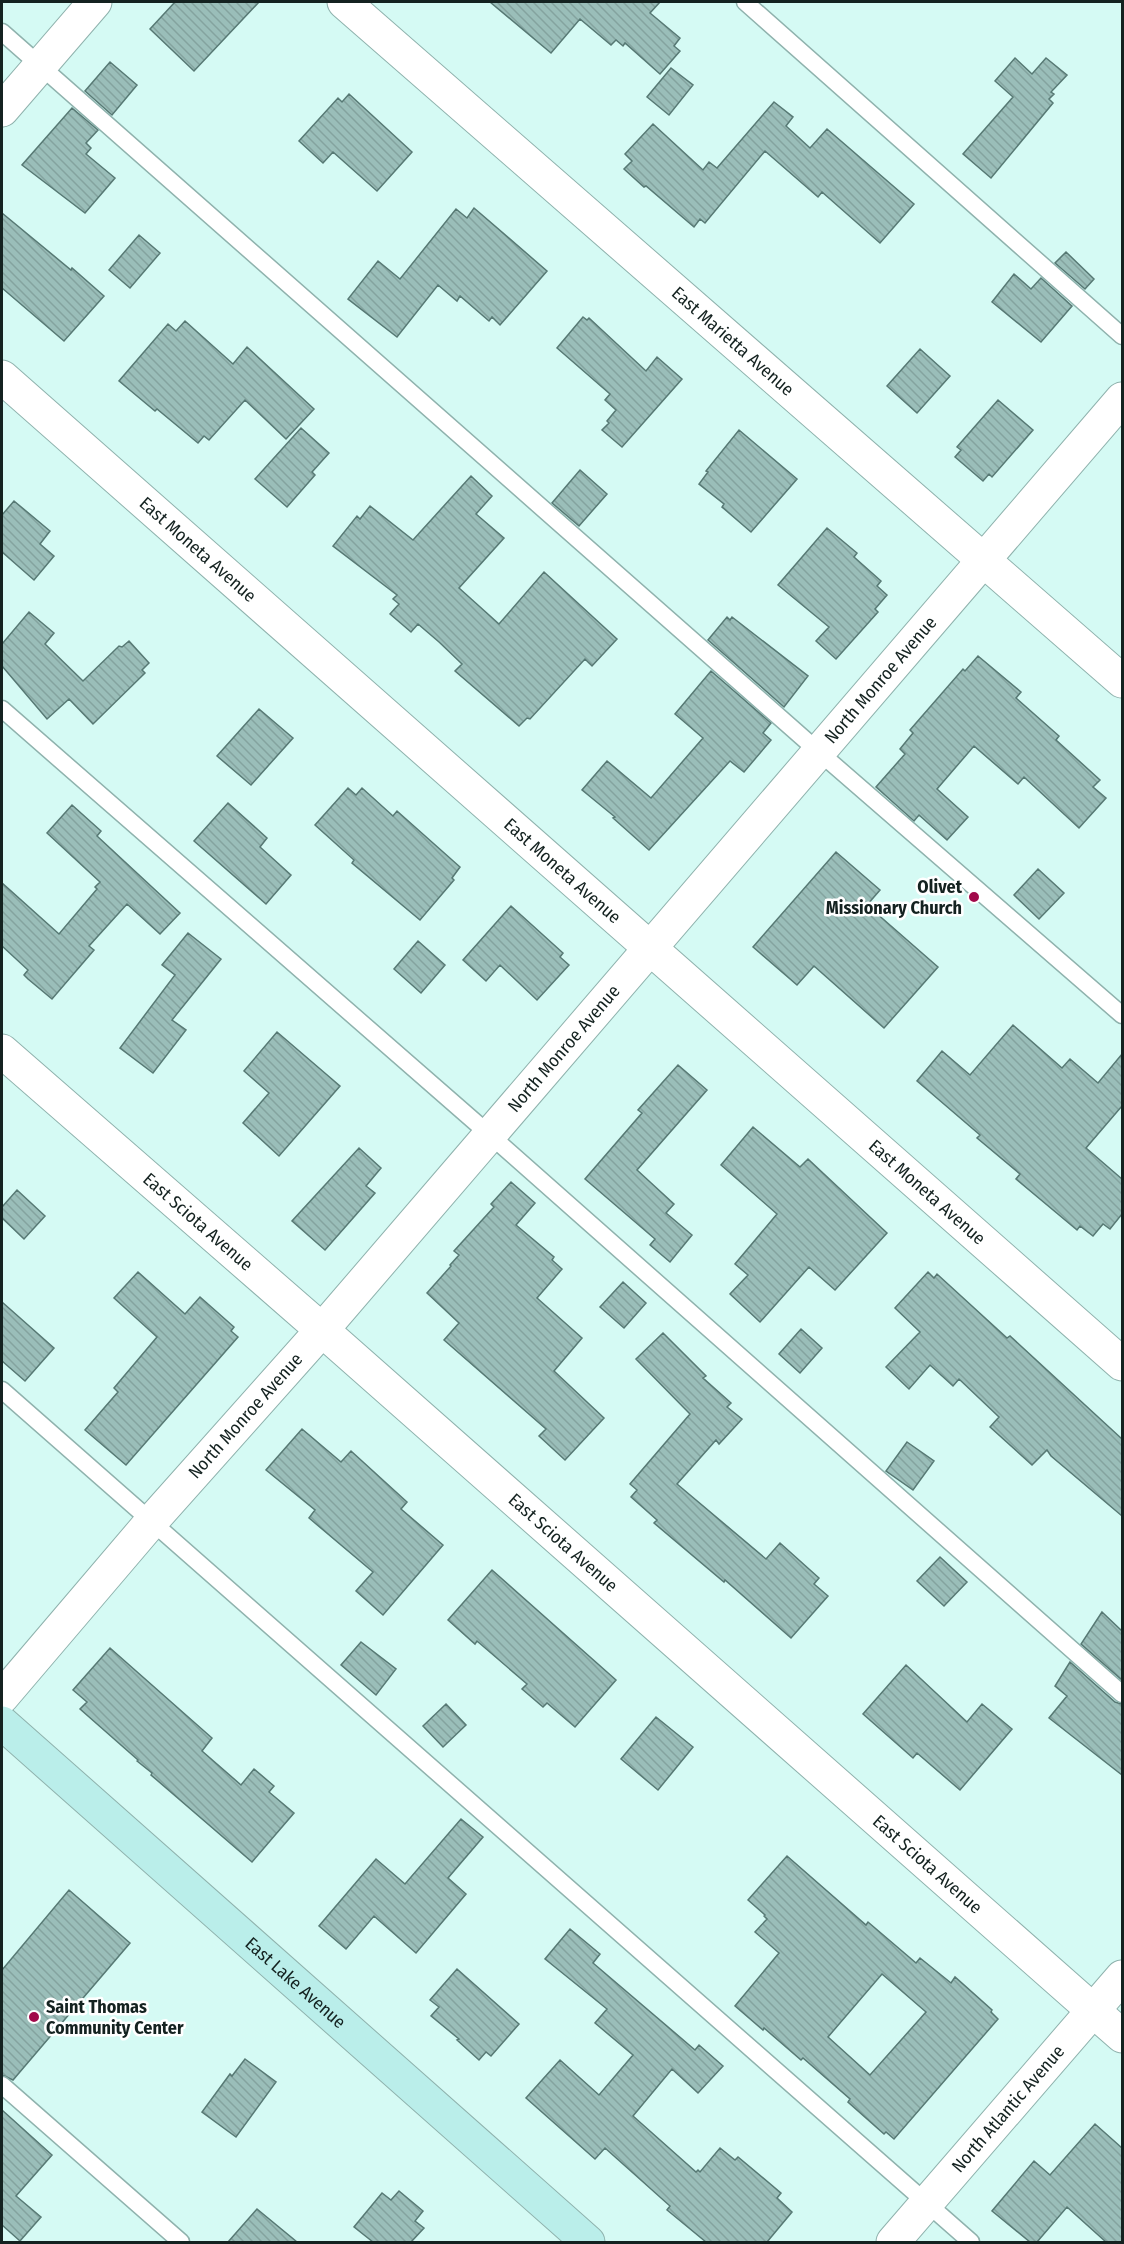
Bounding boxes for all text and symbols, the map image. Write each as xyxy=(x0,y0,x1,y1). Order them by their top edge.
street label: East Marietta Avenue xyxy=(667,282,798,401)
street label: East Moneta Avenue xyxy=(135,492,261,607)
street label: North Monroe Avenue xyxy=(820,612,941,748)
street label: East Moneta Avenue xyxy=(499,814,625,928)
place label: Olivet Missionary Church xyxy=(826,876,963,919)
marker: Olivet Missionary Church xyxy=(967,890,981,904)
street label: North Monroe Avenue xyxy=(503,980,625,1117)
street label: East Moneta Avenue xyxy=(864,1135,990,1250)
street label: East Sciota Avenue xyxy=(139,1168,257,1276)
street label: North Monroe Avenue xyxy=(184,1348,307,1483)
street label: East Sciota Avenue xyxy=(504,1489,622,1597)
street label: East Sciota Avenue xyxy=(868,1810,987,1918)
street label: East Lake Avenue xyxy=(241,1933,350,2033)
place label: Saint Thomas Community Center xyxy=(46,1996,184,2039)
marker: Saint Thomas Community Center xyxy=(27,2010,41,2024)
street label: North Atlantic Avenue xyxy=(947,2041,1069,2177)

